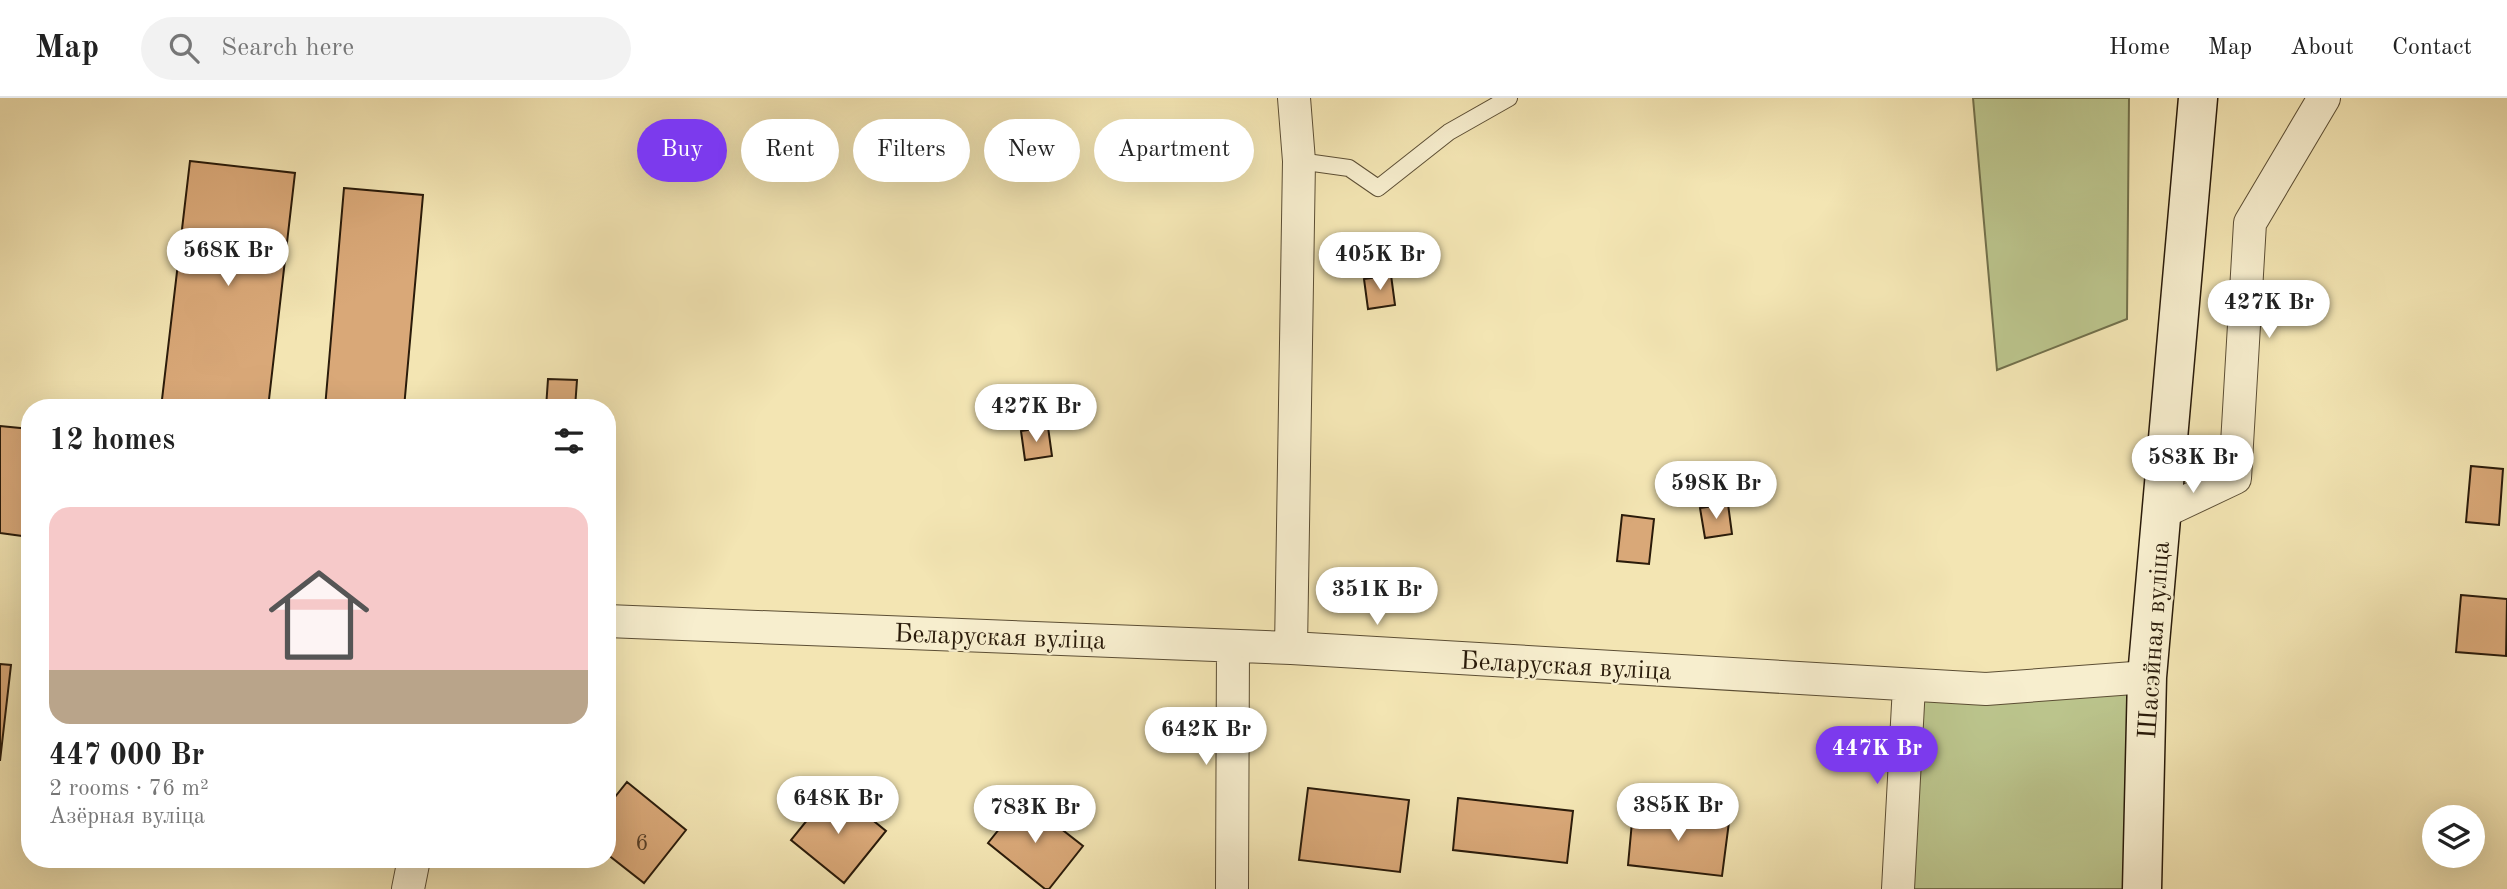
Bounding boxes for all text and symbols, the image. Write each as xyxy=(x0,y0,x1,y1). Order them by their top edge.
search box xyxy=(141,17,631,80)
icon: search xyxy=(165,29,203,67)
text: Map xyxy=(35,32,99,65)
text: Search here xyxy=(221,35,354,61)
text: Home xyxy=(2109,36,2170,60)
text: Map xyxy=(2208,36,2252,60)
text: About xyxy=(2290,36,2354,60)
text: Contact xyxy=(2392,36,2472,60)
chip: Buy xyxy=(637,119,727,182)
chip: Rent xyxy=(741,119,839,182)
chip: Filters xyxy=(853,119,970,182)
chip: New xyxy=(984,119,1080,182)
chip: Apartment xyxy=(1094,119,1254,182)
pin: 568K Br xyxy=(163,228,293,288)
pin: 405K Br xyxy=(1315,232,1445,292)
text: 568K Br xyxy=(183,239,273,262)
text: 405K Br xyxy=(1335,243,1425,266)
pin: 427K Br xyxy=(2204,280,2334,340)
text: 427K Br xyxy=(2224,291,2314,314)
pin: 427K Br xyxy=(971,384,1101,444)
text: 427K Br xyxy=(991,395,1081,418)
icon: filters xyxy=(550,422,588,460)
text: 12 homes xyxy=(49,426,175,456)
pin: 583K Br xyxy=(2128,436,2258,495)
text: 583K Br xyxy=(2148,446,2238,469)
pin: 598K Br xyxy=(1651,462,1781,521)
text: 598K Br xyxy=(1671,472,1761,495)
street label: Шасэйная вуліца xyxy=(2135,540,2175,740)
icon: home xyxy=(256,552,382,678)
pin: 351K Br xyxy=(1312,568,1442,627)
text: 351K Br xyxy=(1332,578,1422,601)
street label: Беларуская вуліца xyxy=(894,621,1106,655)
street label: Беларуская вуліца xyxy=(1459,648,1672,686)
pin: 642K Br xyxy=(1141,708,1271,767)
text: 642K Br xyxy=(1161,718,1251,741)
pin: 447K Br xyxy=(1812,726,1942,786)
text: 447K Br xyxy=(1832,737,1922,760)
text: 447 000 Br xyxy=(49,741,205,771)
pin: 648K Br xyxy=(773,776,903,836)
text: 2 rooms · 76 m² xyxy=(49,777,209,800)
pin: 385K Br xyxy=(1613,784,1743,843)
pin: 783K Br xyxy=(970,786,1100,845)
text: 648K Br xyxy=(793,787,883,810)
text: 385K Br xyxy=(1633,794,1723,817)
text: 783K Br xyxy=(990,796,1080,819)
text: Азёрная вуліца xyxy=(49,805,205,828)
map controls xyxy=(2422,805,2485,868)
button: layers xyxy=(2422,805,2485,868)
house number: 6 xyxy=(635,832,649,855)

